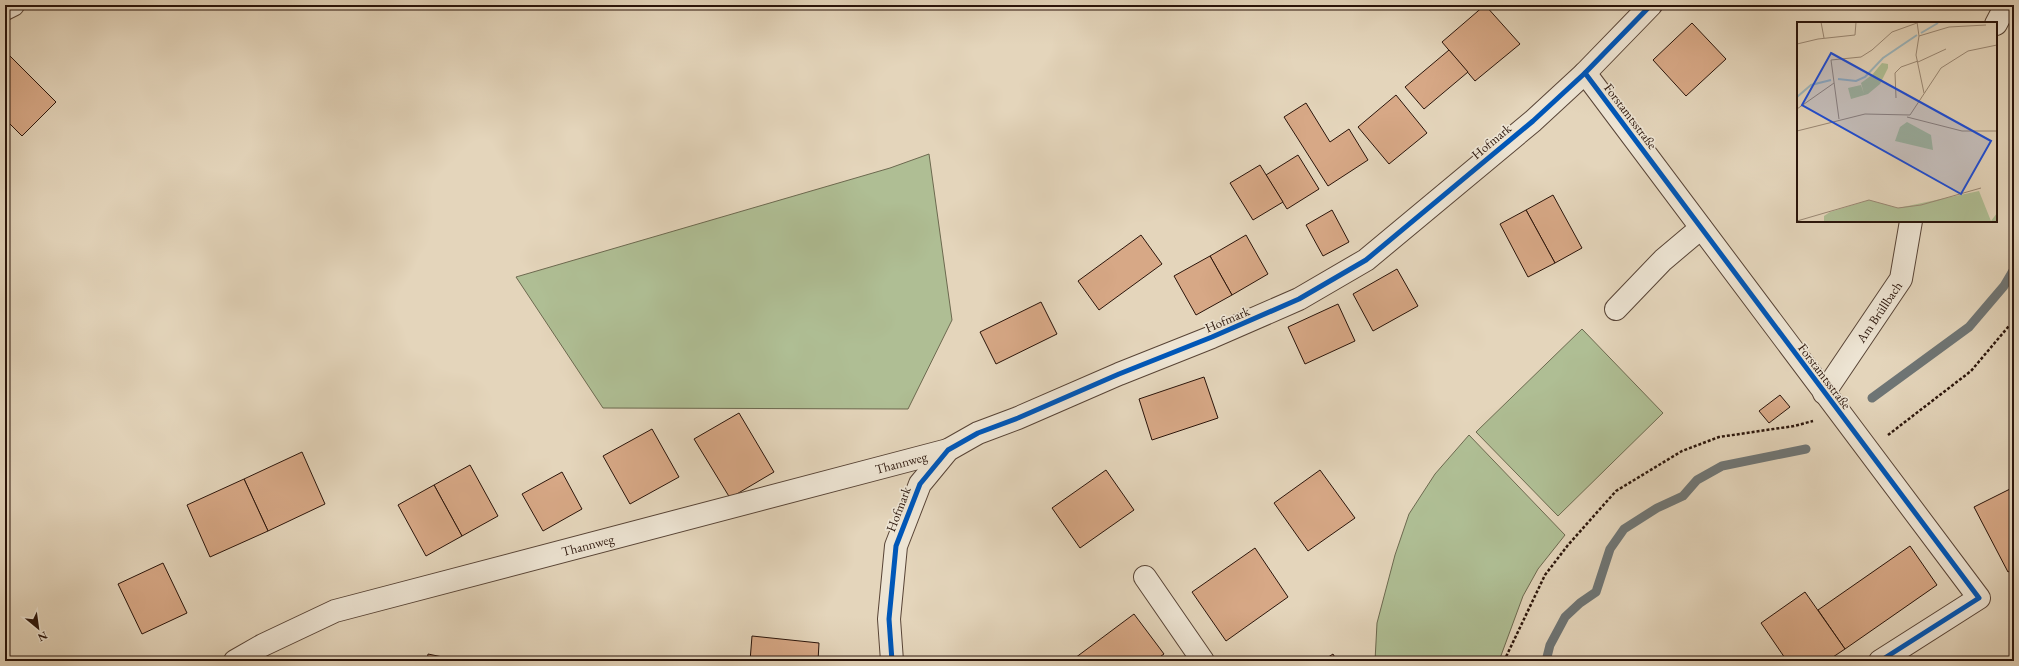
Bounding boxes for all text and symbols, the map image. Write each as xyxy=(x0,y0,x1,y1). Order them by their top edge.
inset map xyxy=(1797,22,1997,222)
street label: Forstamtsstraße xyxy=(1600,80,1661,153)
street label: Hofmark xyxy=(1468,119,1515,163)
street label: Am Brüllbach xyxy=(1852,278,1906,347)
street label: Hofmark xyxy=(1202,302,1253,336)
street label: Forstamtsstraße xyxy=(1794,340,1855,413)
street label: Thannweg xyxy=(873,448,929,478)
street label: Hofmark xyxy=(882,483,915,534)
street label: Thannweg xyxy=(560,530,616,560)
north arrow xyxy=(18,608,58,648)
text: N xyxy=(35,628,50,645)

